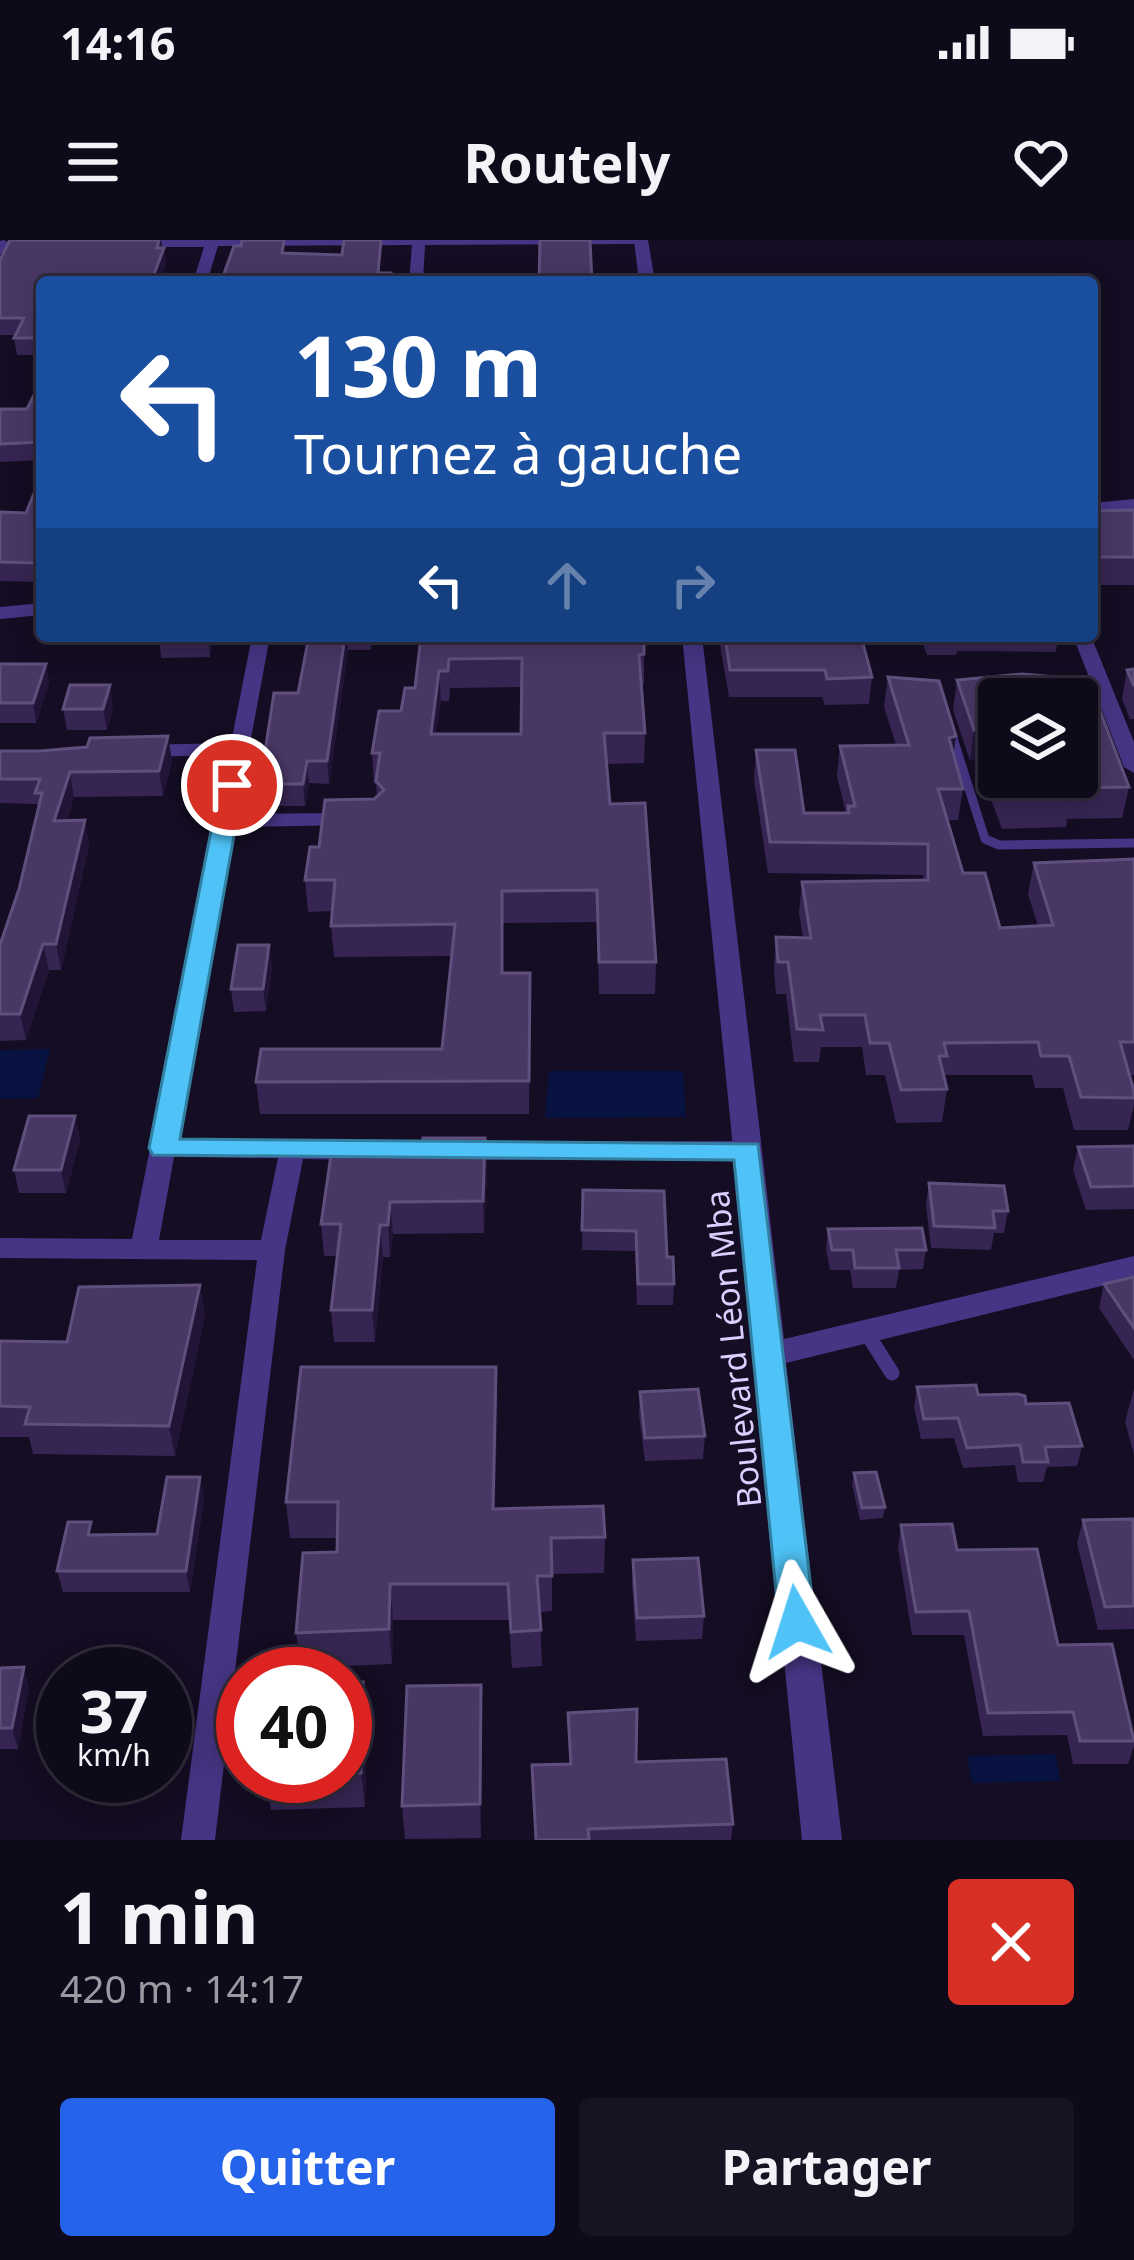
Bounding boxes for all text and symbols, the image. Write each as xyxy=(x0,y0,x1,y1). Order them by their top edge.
text: 14:16 xyxy=(60,12,176,73)
text: Routely xyxy=(464,125,670,199)
icon: menu xyxy=(60,129,126,195)
icon: heart xyxy=(1008,129,1074,195)
text: 130 m xyxy=(294,307,542,422)
icon: left xyxy=(96,324,252,480)
text: Tournez à gauche xyxy=(294,416,742,490)
icon: left xyxy=(408,552,474,618)
icon: ahead xyxy=(534,552,600,618)
icon: right xyxy=(660,552,726,618)
map controls xyxy=(978,678,1098,798)
button: layers xyxy=(978,678,1098,798)
pin xyxy=(181,734,283,836)
icon: arrive xyxy=(199,752,265,818)
street label: Boulevard Léon Mba xyxy=(693,1188,772,1510)
position arrow xyxy=(734,1559,860,1685)
speed limit sign: 40 xyxy=(216,1647,372,1803)
text: 37 xyxy=(80,1669,148,1751)
text: km/h xyxy=(77,1734,151,1775)
text: 1 min xyxy=(60,1867,258,1965)
button: close xyxy=(948,1879,1074,2005)
text: 420 m · 14:17 xyxy=(60,1961,304,2014)
button: Quitter xyxy=(60,2098,555,2236)
button: Partager xyxy=(579,2098,1074,2236)

